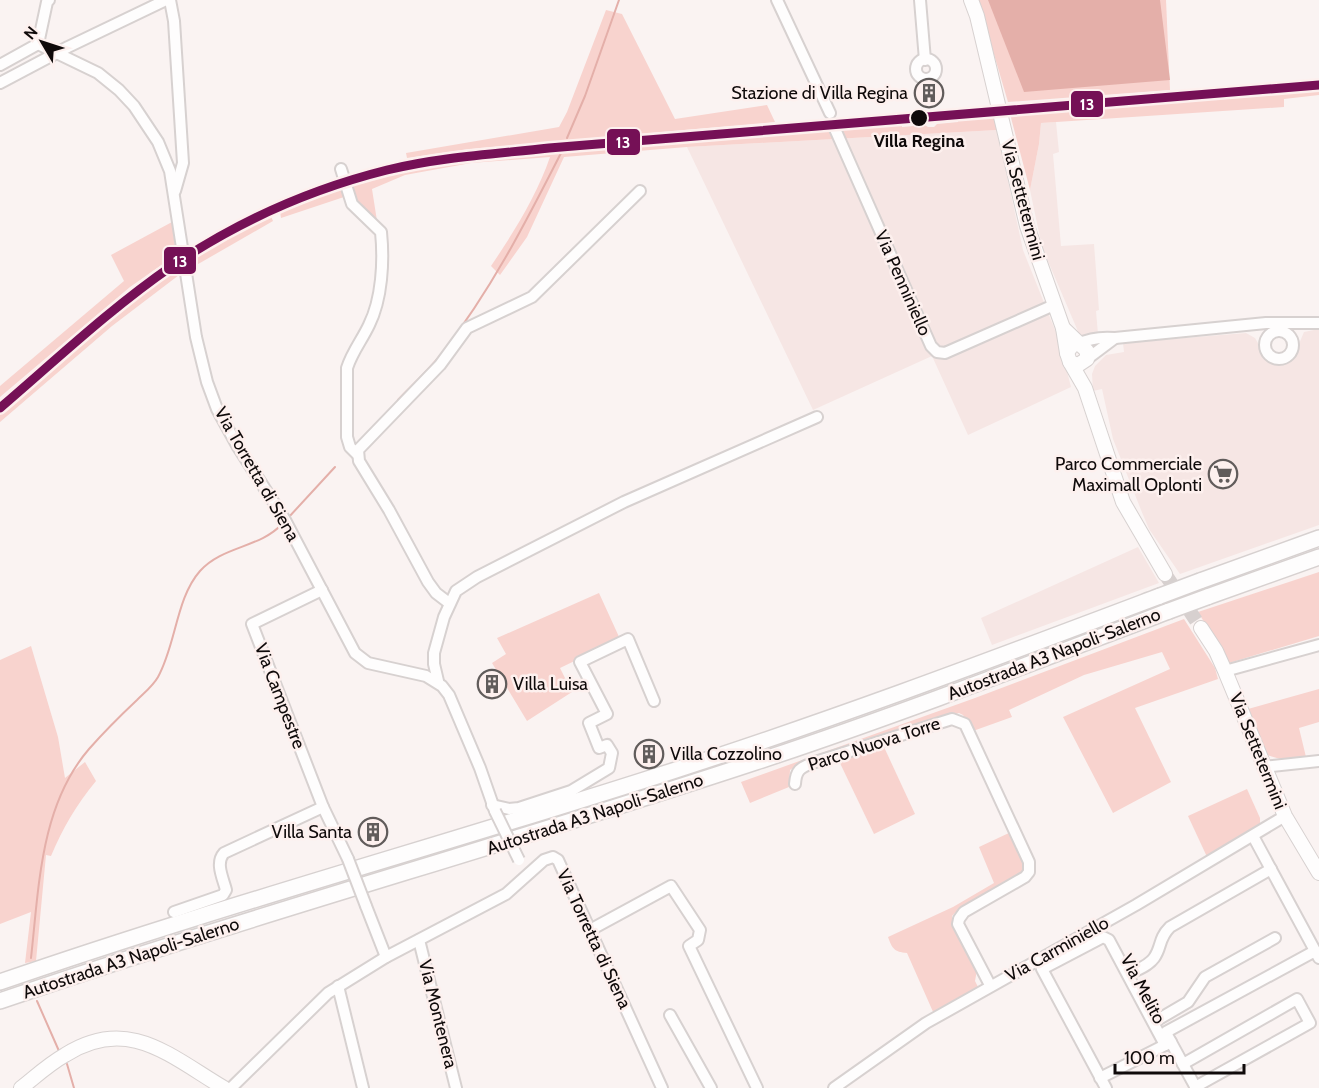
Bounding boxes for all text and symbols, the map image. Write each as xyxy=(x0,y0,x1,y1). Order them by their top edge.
north arrow xyxy=(12,12,72,72)
text: N xyxy=(20,23,42,43)
building icon: Stazione di Villa Regina xyxy=(913,77,945,109)
place label: Stazione di Villa Regina xyxy=(731,82,908,104)
line badge: 13 xyxy=(1070,90,1104,118)
text: 13 xyxy=(1080,95,1094,114)
marker: Villa Regina xyxy=(909,108,929,128)
line badge: 13 xyxy=(606,128,641,156)
place label: Villa Regina xyxy=(874,130,964,152)
text: 13 xyxy=(616,133,630,152)
street label: Via Settetermini xyxy=(996,137,1050,263)
street label: Via Penniniello xyxy=(870,227,936,339)
line badge: 13 xyxy=(163,246,197,275)
text: 13 xyxy=(173,252,187,271)
street label: Via Torretta di Siena xyxy=(210,403,305,545)
place label: Parco Commerciale Maximall Oplonti xyxy=(1055,453,1202,496)
supermarket icon: Parco Commerciale Maximall Oplonti xyxy=(1207,458,1239,490)
street label: Autostrada A3 Napoli-Salerno xyxy=(944,603,1164,705)
street label: Via Campestre xyxy=(250,640,310,752)
building icon: Villa Luisa xyxy=(476,668,508,700)
place label: Villa Luisa xyxy=(513,673,588,695)
street label: Via Settetermini xyxy=(1225,690,1291,812)
street label: Parco Nuova Torre xyxy=(805,712,943,776)
building icon: Villa Cozzolino xyxy=(633,738,665,770)
place label: Villa Cozzolino xyxy=(670,743,782,765)
street label: Autostrada A3 Napoli-Salerno xyxy=(484,769,706,859)
building icon: Villa Santa xyxy=(357,816,389,848)
place label: Villa Santa xyxy=(271,821,352,843)
street label: Via Torretta di Siena xyxy=(552,866,636,1013)
street label: Via Carminiello xyxy=(1002,912,1113,986)
street label: Autostrada A3 Napoli-Salerno xyxy=(20,913,242,1003)
street label: Via Melito xyxy=(1115,950,1171,1028)
street label: Via Montenera xyxy=(414,957,462,1071)
scale bar xyxy=(1115,1037,1244,1075)
text: 100 m xyxy=(1124,1047,1175,1069)

